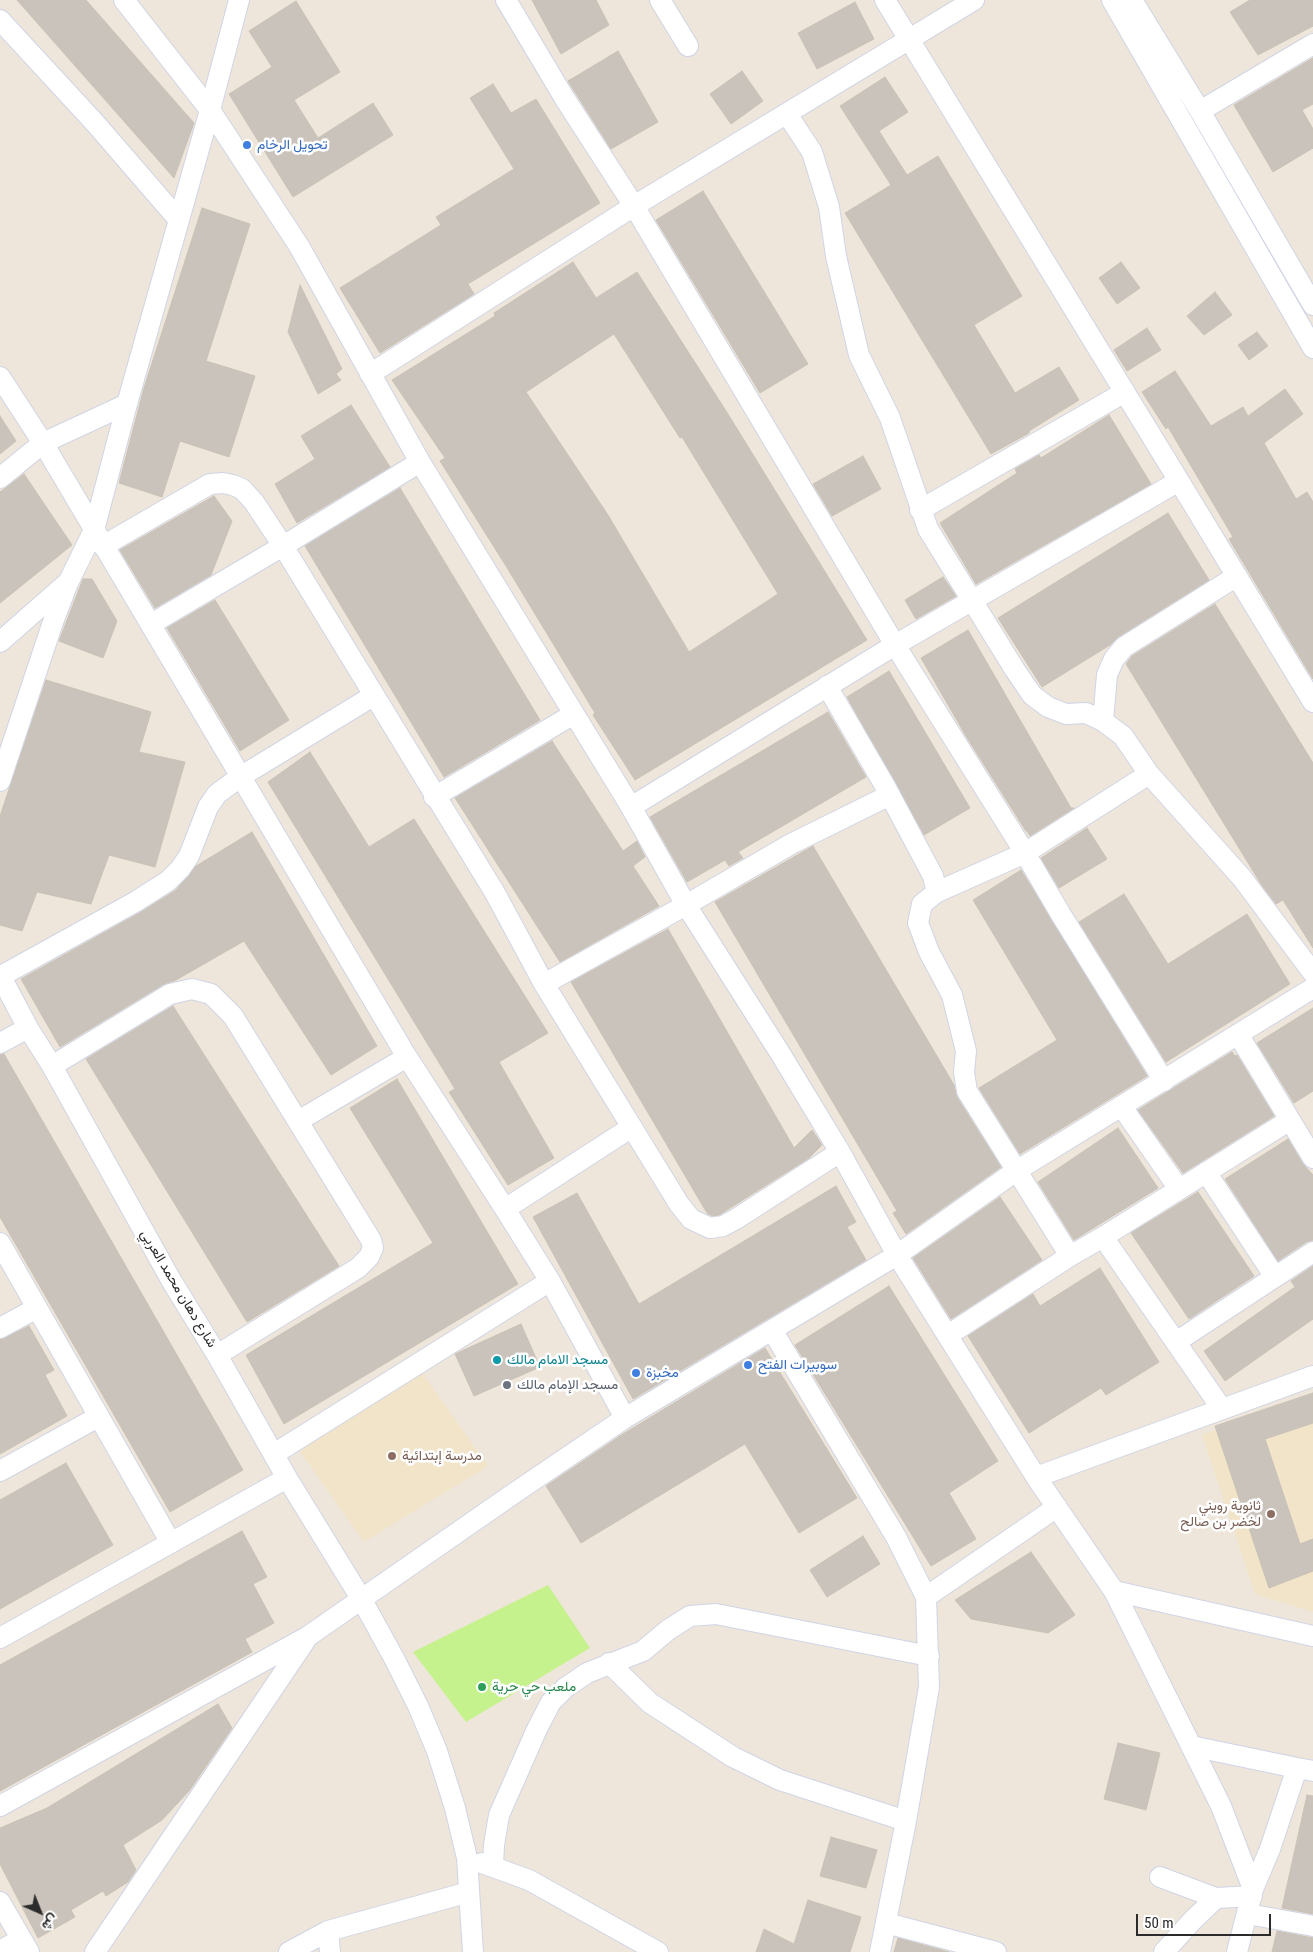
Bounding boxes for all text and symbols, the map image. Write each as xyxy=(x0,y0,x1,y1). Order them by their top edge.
place label: تحويل الرخام xyxy=(257,137,327,153)
marker: تحويل الرخام xyxy=(241,139,253,151)
street label: شارع دهان محمد العربي xyxy=(136,1227,220,1351)
place label: مسجد الامام مالك xyxy=(507,1352,608,1368)
marker: مسجد الامام مالك xyxy=(491,1354,503,1366)
place label: سوبيرات الفتح xyxy=(758,1357,837,1373)
marker: سوبيرات الفتح xyxy=(742,1359,754,1371)
place label: مخبزة xyxy=(646,1365,679,1381)
marker: مخبزة xyxy=(630,1367,642,1379)
place label: مسجد الإمام مالك xyxy=(517,1377,618,1393)
marker: مسجد الإمام مالك xyxy=(501,1379,513,1391)
place label: مدرسة إبتدائية xyxy=(402,1448,482,1464)
marker: مدرسة إبتدائية xyxy=(386,1450,398,1462)
place label: ثانوية رويني لخضر بن صالح xyxy=(1180,1498,1261,1530)
marker: ثانوية رويني لخضر بن صالح xyxy=(1265,1508,1277,1520)
place label: ملعب حي حرية xyxy=(492,1679,576,1695)
marker: ملعب حي حرية xyxy=(476,1681,488,1693)
north arrow xyxy=(15,1887,65,1937)
scale bar xyxy=(1138,1904,1273,1936)
text: ش xyxy=(39,1911,62,1934)
text: 50 m xyxy=(1144,1914,1174,1932)

